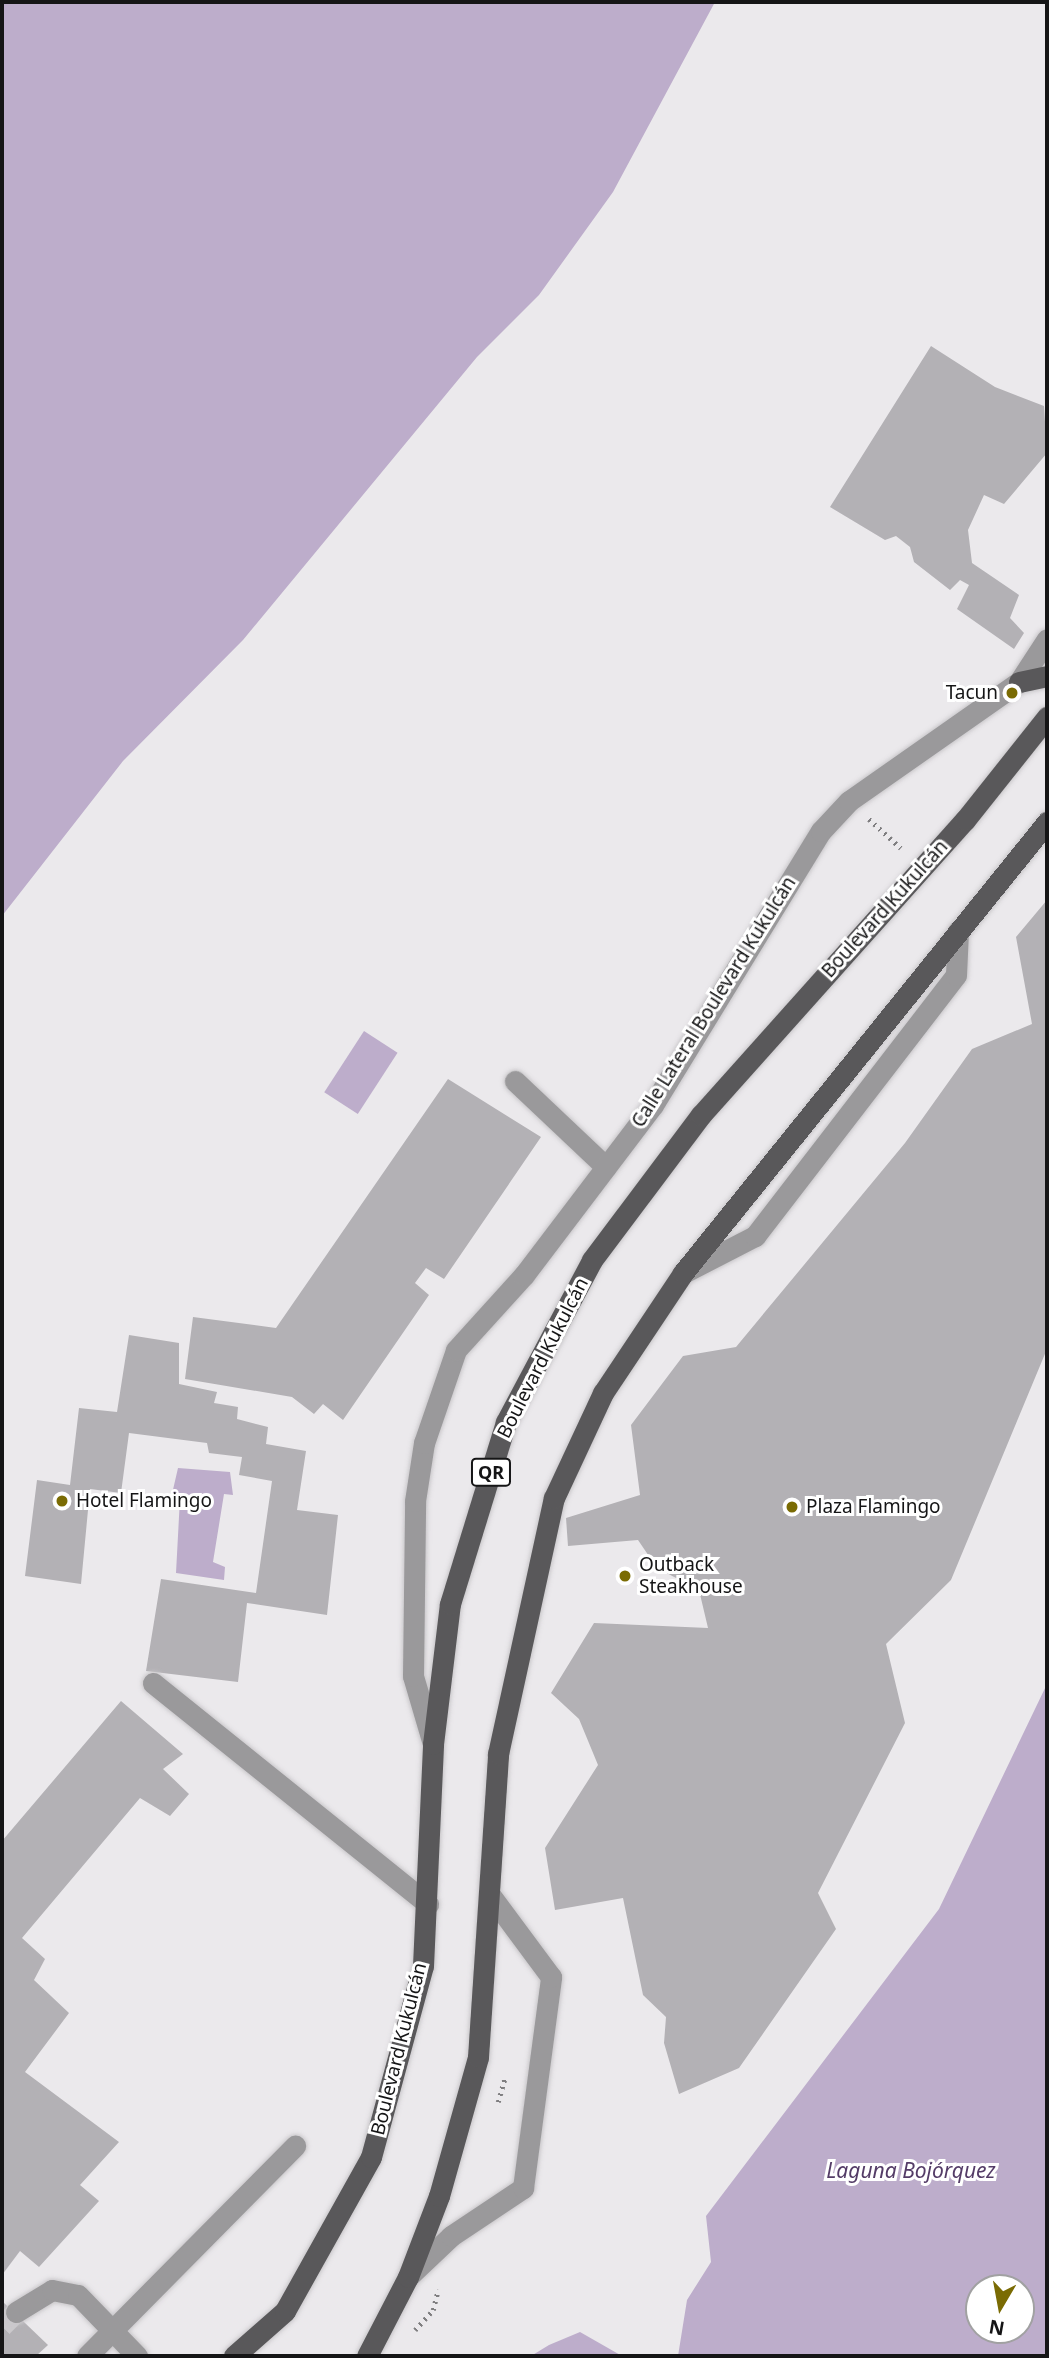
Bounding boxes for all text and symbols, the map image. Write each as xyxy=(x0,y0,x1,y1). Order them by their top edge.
place label: Tacun xyxy=(946,682,998,704)
marker: Tacun xyxy=(1004,685,1020,701)
street label: Boulevard Kukulcán xyxy=(817,836,953,982)
street label: Calle Lateral Boulevard Kukulcán xyxy=(627,872,801,1132)
street label: Boulevard Kukulcán xyxy=(493,1274,593,1442)
road number: QR xyxy=(470,1457,512,1486)
place label: Hotel Flamingo xyxy=(76,1490,212,1512)
marker: Hotel Flamingo xyxy=(54,1493,70,1509)
place label: Plaza Flamingo xyxy=(806,1496,941,1518)
marker: Plaza Flamingo xyxy=(784,1499,800,1515)
place label: Outback Steakhouse xyxy=(639,1554,743,1598)
marker: Outback Steakhouse xyxy=(617,1568,633,1584)
street label: Boulevard Kukulcán xyxy=(367,1960,431,2138)
water label: Laguna Bojórquez xyxy=(826,2157,996,2183)
north arrow xyxy=(965,2274,1035,2344)
text: N xyxy=(987,2314,1007,2342)

